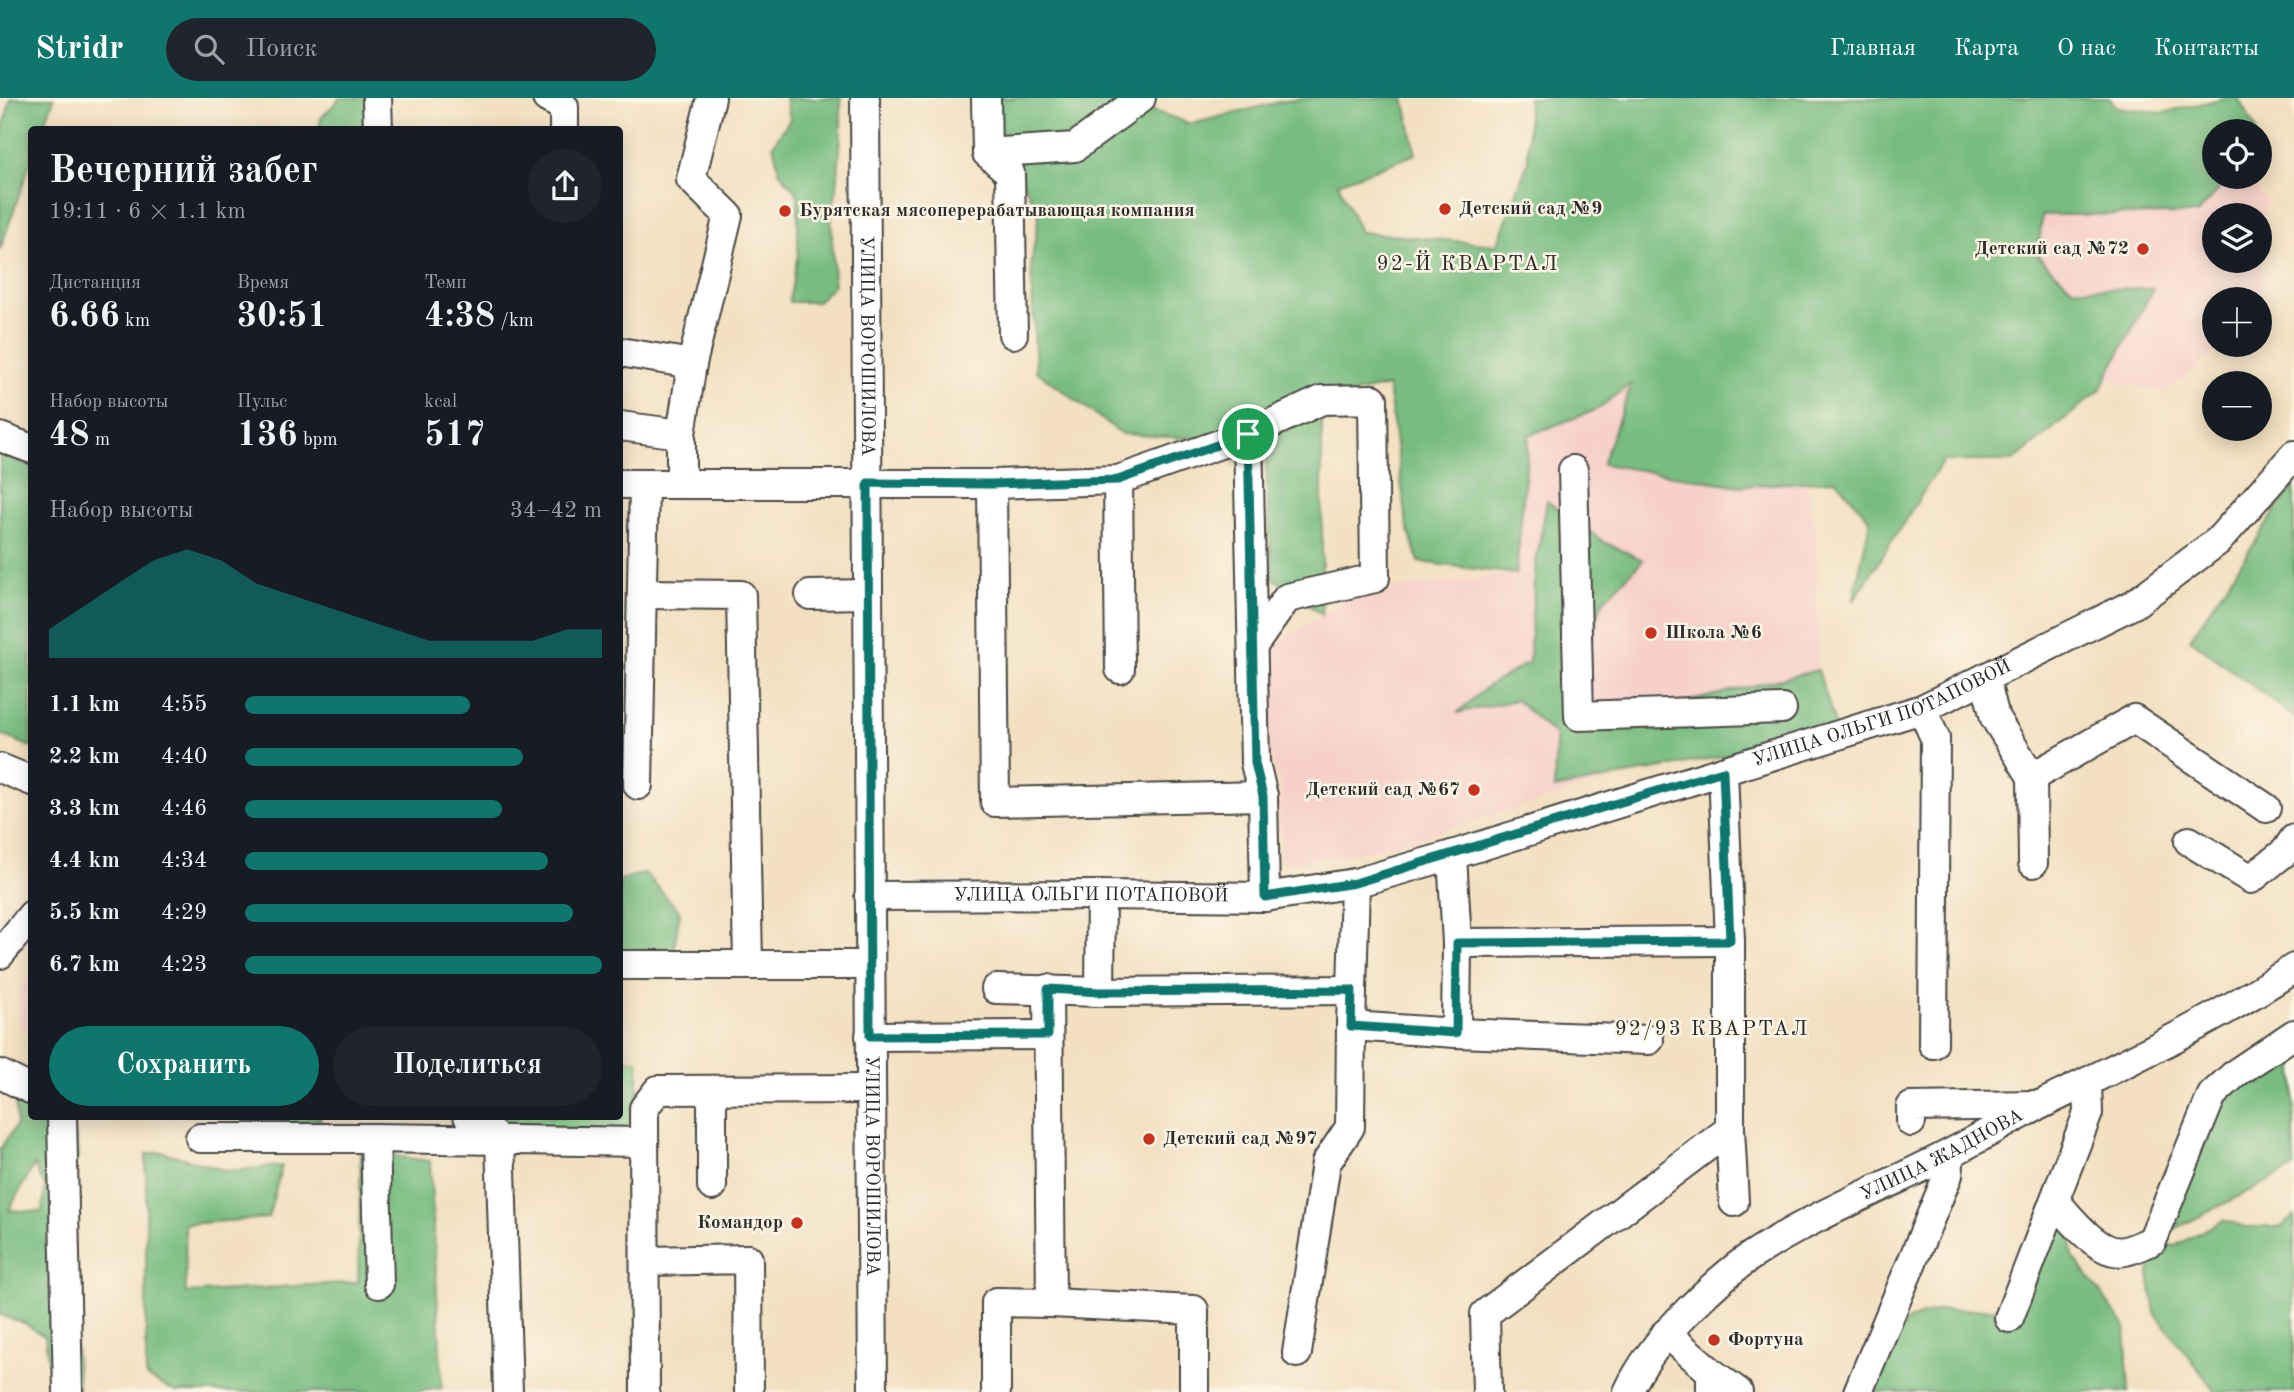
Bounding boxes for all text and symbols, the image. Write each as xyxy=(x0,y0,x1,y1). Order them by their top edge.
search box xyxy=(166,18,656,81)
icon: search xyxy=(190,30,228,68)
text: Stridr xyxy=(35,33,124,66)
text: Поиск xyxy=(246,36,317,62)
text: Главная xyxy=(1830,37,1916,61)
text: Карта xyxy=(1954,37,2019,61)
text: О нас xyxy=(2057,37,2116,61)
text: Контакты xyxy=(2154,37,2259,61)
map controls xyxy=(2202,119,2272,441)
button: locate xyxy=(2202,119,2272,189)
button: share xyxy=(528,149,602,223)
text: Вечерний забег xyxy=(49,153,318,191)
text: 19:11 · 6 × 1.1 km xyxy=(49,200,246,223)
place label: Детский сад №9 xyxy=(1459,200,1602,219)
marker: Детский сад №9 xyxy=(1437,201,1453,217)
place label: Бурятская мясоперерабатывающая компания xyxy=(799,202,1195,221)
marker: Бурятская мясоперерабатывающая компания xyxy=(777,203,793,219)
button: layers xyxy=(2202,203,2272,273)
street label: УЛИЦА ВОРОШИЛОВА xyxy=(856,236,877,457)
place label: Детский сад №72 xyxy=(1975,240,2129,259)
marker: Детский сад №72 xyxy=(2135,241,2151,257)
district label: 92-Й КВАРТАЛ xyxy=(1377,249,1559,275)
text: Дистанция xyxy=(49,274,141,293)
text: Время xyxy=(237,274,289,293)
text: Темп xyxy=(424,274,467,293)
button: + xyxy=(2202,287,2272,357)
text: 6.66 xyxy=(49,299,120,334)
text: 30:51 xyxy=(237,299,328,334)
text: 4:38 xyxy=(424,299,495,334)
text: km xyxy=(120,312,150,331)
text: /km xyxy=(495,312,534,331)
button: − xyxy=(2202,371,2272,441)
text: Набор высоты xyxy=(49,393,168,412)
text: Пульс xyxy=(237,393,287,412)
text: kcal xyxy=(424,393,457,412)
pin xyxy=(1218,404,1278,464)
icon: arrive xyxy=(1229,415,1267,453)
text: 48 xyxy=(49,418,90,453)
text: 136 xyxy=(237,418,298,453)
text: 517 xyxy=(424,418,485,453)
text: m xyxy=(90,431,110,450)
text: bpm xyxy=(298,431,338,450)
text: Набор высоты xyxy=(49,499,193,522)
text: 34–42 m xyxy=(510,499,602,522)
place label: Школа №6 xyxy=(1665,624,1762,643)
marker: Школа №6 xyxy=(1643,625,1659,641)
street label: УЛИЦА ОЛЬГИ ПОТАПОВОЙ xyxy=(1750,653,2014,771)
text: 1.1 km xyxy=(49,693,120,716)
text: 4:55 xyxy=(161,693,207,716)
text: 2.2 km xyxy=(49,745,120,768)
text: 4:40 xyxy=(161,745,207,768)
place label: Детский сад №67 xyxy=(1306,781,1460,800)
marker: Детский сад №67 xyxy=(1466,782,1482,798)
text: 3.3 km xyxy=(49,797,120,820)
text: 4:46 xyxy=(161,797,207,820)
text: 4.4 km xyxy=(49,849,120,872)
text: 4:34 xyxy=(161,849,207,872)
street label: УЛИЦА ОЛЬГИ ПОТАПОВОЙ xyxy=(953,883,1229,906)
text: 5.5 km xyxy=(49,901,120,924)
text: 4:29 xyxy=(161,901,207,924)
text: 6.7 km xyxy=(49,953,120,976)
text: 4:23 xyxy=(161,953,207,976)
district label: 92/93 КВАРТАЛ xyxy=(1615,1019,1809,1040)
button: Сохранить xyxy=(49,1026,319,1106)
button: Поделиться xyxy=(333,1026,602,1106)
street label: УЛИЦА ВОРОШИЛОВА xyxy=(861,1056,882,1277)
street label: УЛИЦА ЖАДНОВА xyxy=(1858,1106,2027,1205)
place label: Детский сад №97 xyxy=(1163,1130,1317,1149)
marker: Детский сад №97 xyxy=(1141,1131,1157,1147)
place label: Командор xyxy=(697,1214,783,1233)
marker: Командор xyxy=(789,1215,805,1231)
place label: Фортуна xyxy=(1728,1331,1804,1350)
marker: Фортуна xyxy=(1706,1332,1722,1348)

